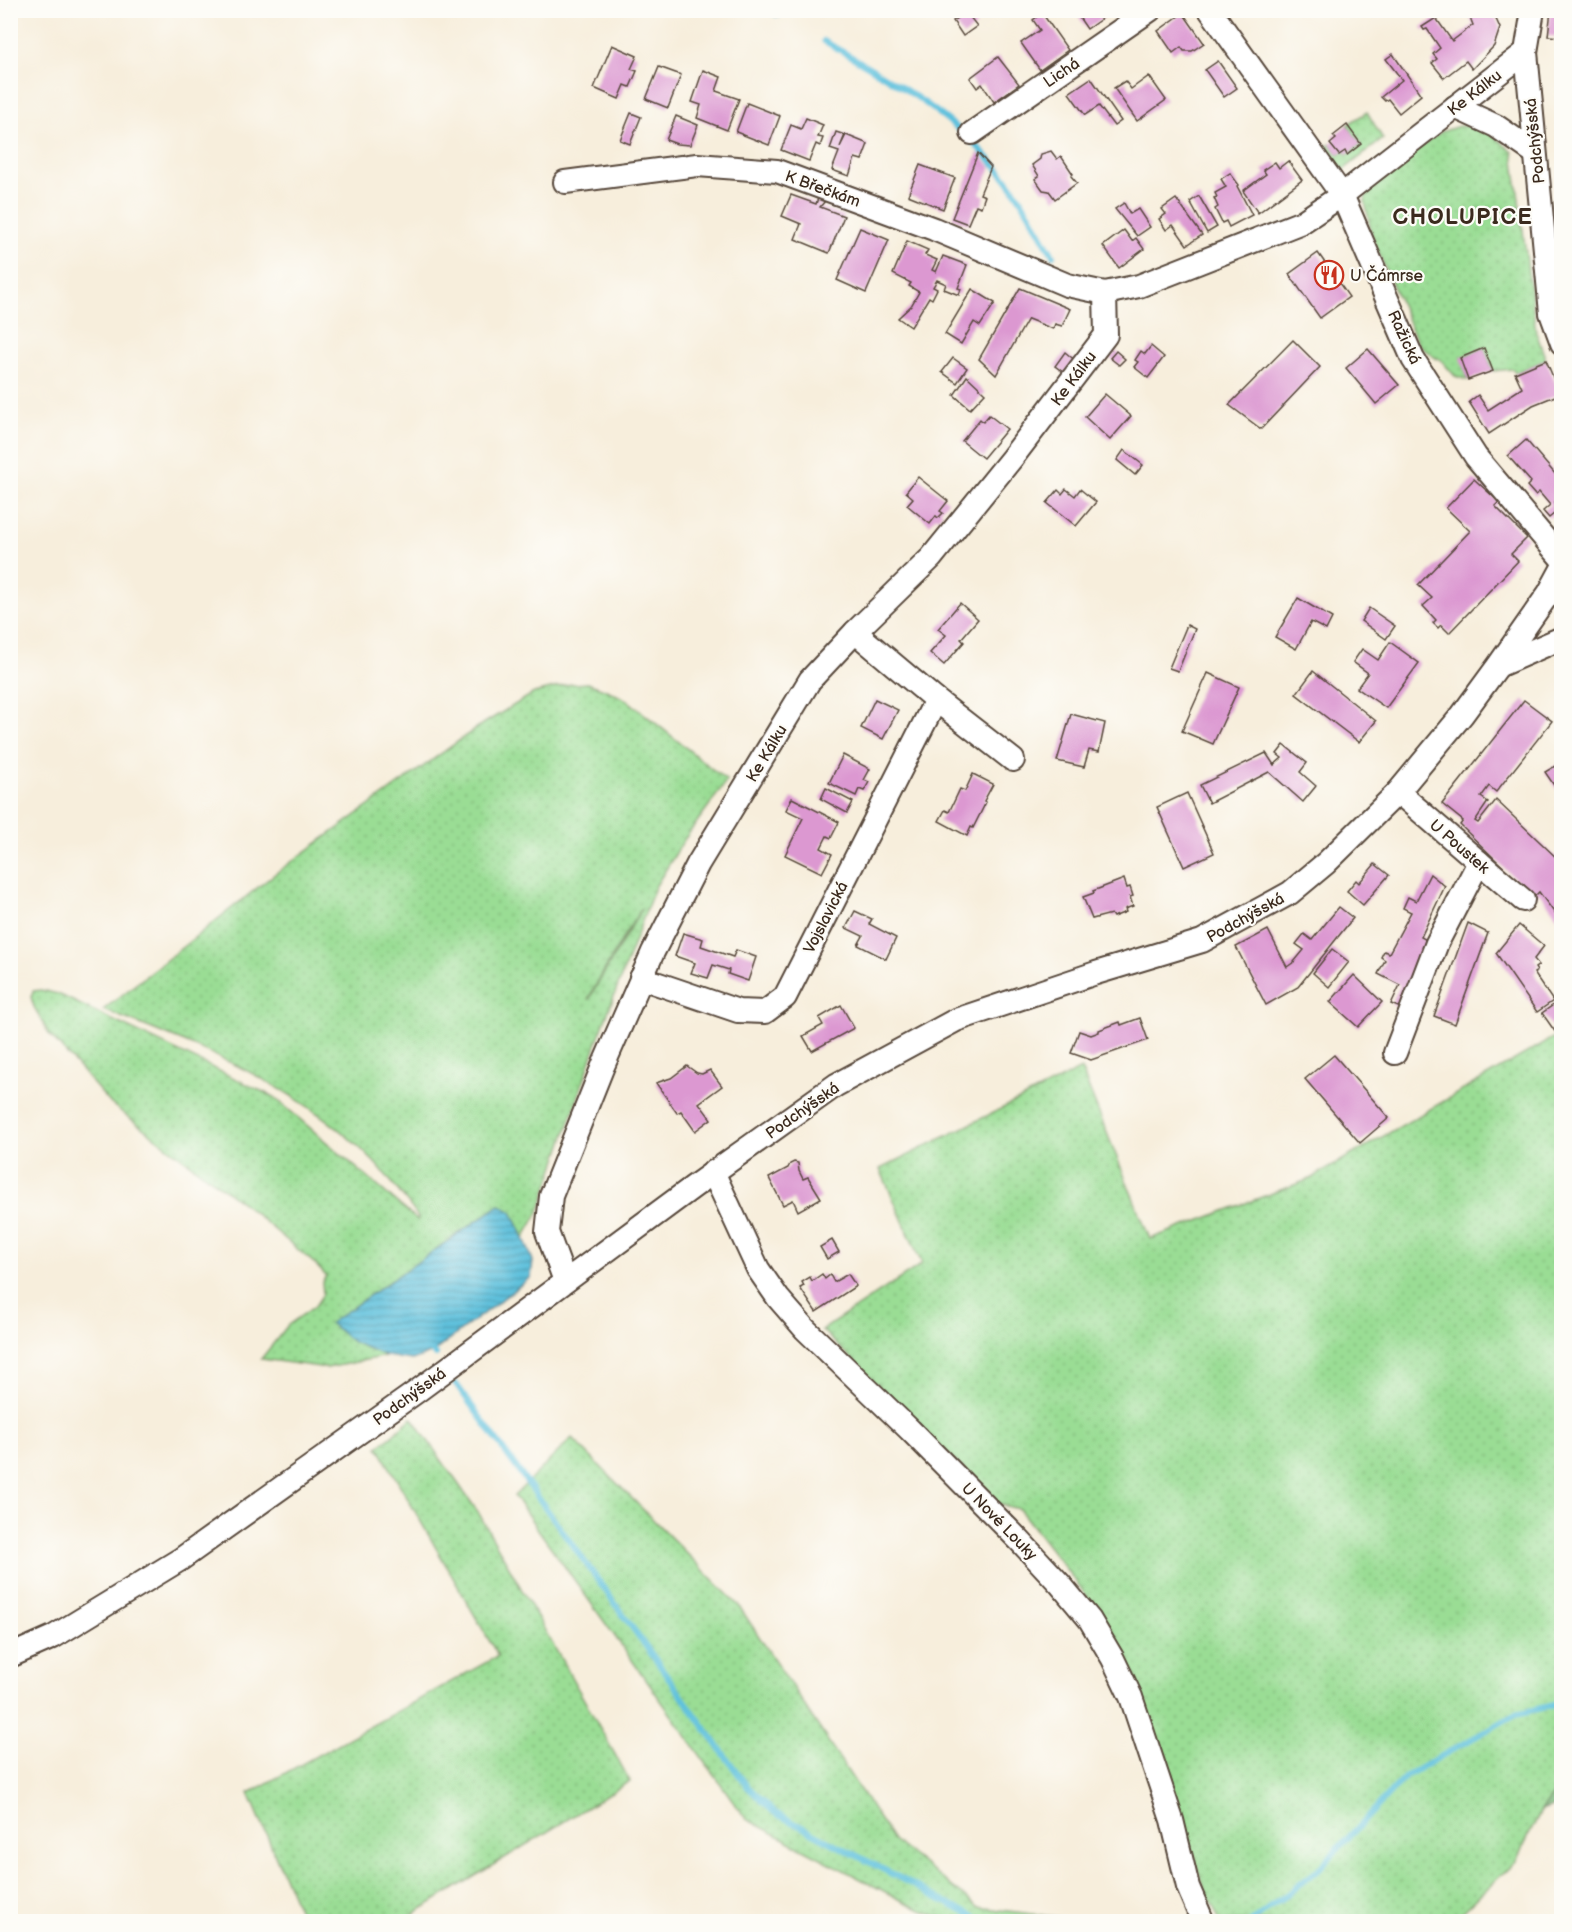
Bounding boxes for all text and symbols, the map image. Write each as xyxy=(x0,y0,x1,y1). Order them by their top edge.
street label: Lichá xyxy=(1040,54,1083,92)
street label: Ke Kálku xyxy=(1444,66,1506,120)
street label: Podchýšská xyxy=(1522,97,1549,184)
street label: K Břečkám xyxy=(782,167,863,212)
district label: CHOLUPICE xyxy=(1393,204,1533,231)
restaurant icon: U Čámrse xyxy=(1313,259,1345,291)
place label: U Čámrse xyxy=(1350,265,1423,286)
street label: Ražická xyxy=(1383,308,1424,368)
street label: Ke Kálku xyxy=(1048,348,1101,410)
street label: Ke Kálku xyxy=(743,722,792,786)
street label: U Poustek xyxy=(1425,816,1493,878)
street label: Vojslavická xyxy=(800,879,853,957)
street label: Podchýšská xyxy=(1204,889,1288,947)
street label: Podchýšská xyxy=(762,1079,843,1144)
street label: Podchýšská xyxy=(370,1364,450,1430)
street label: U Nové Louky xyxy=(957,1479,1041,1565)

